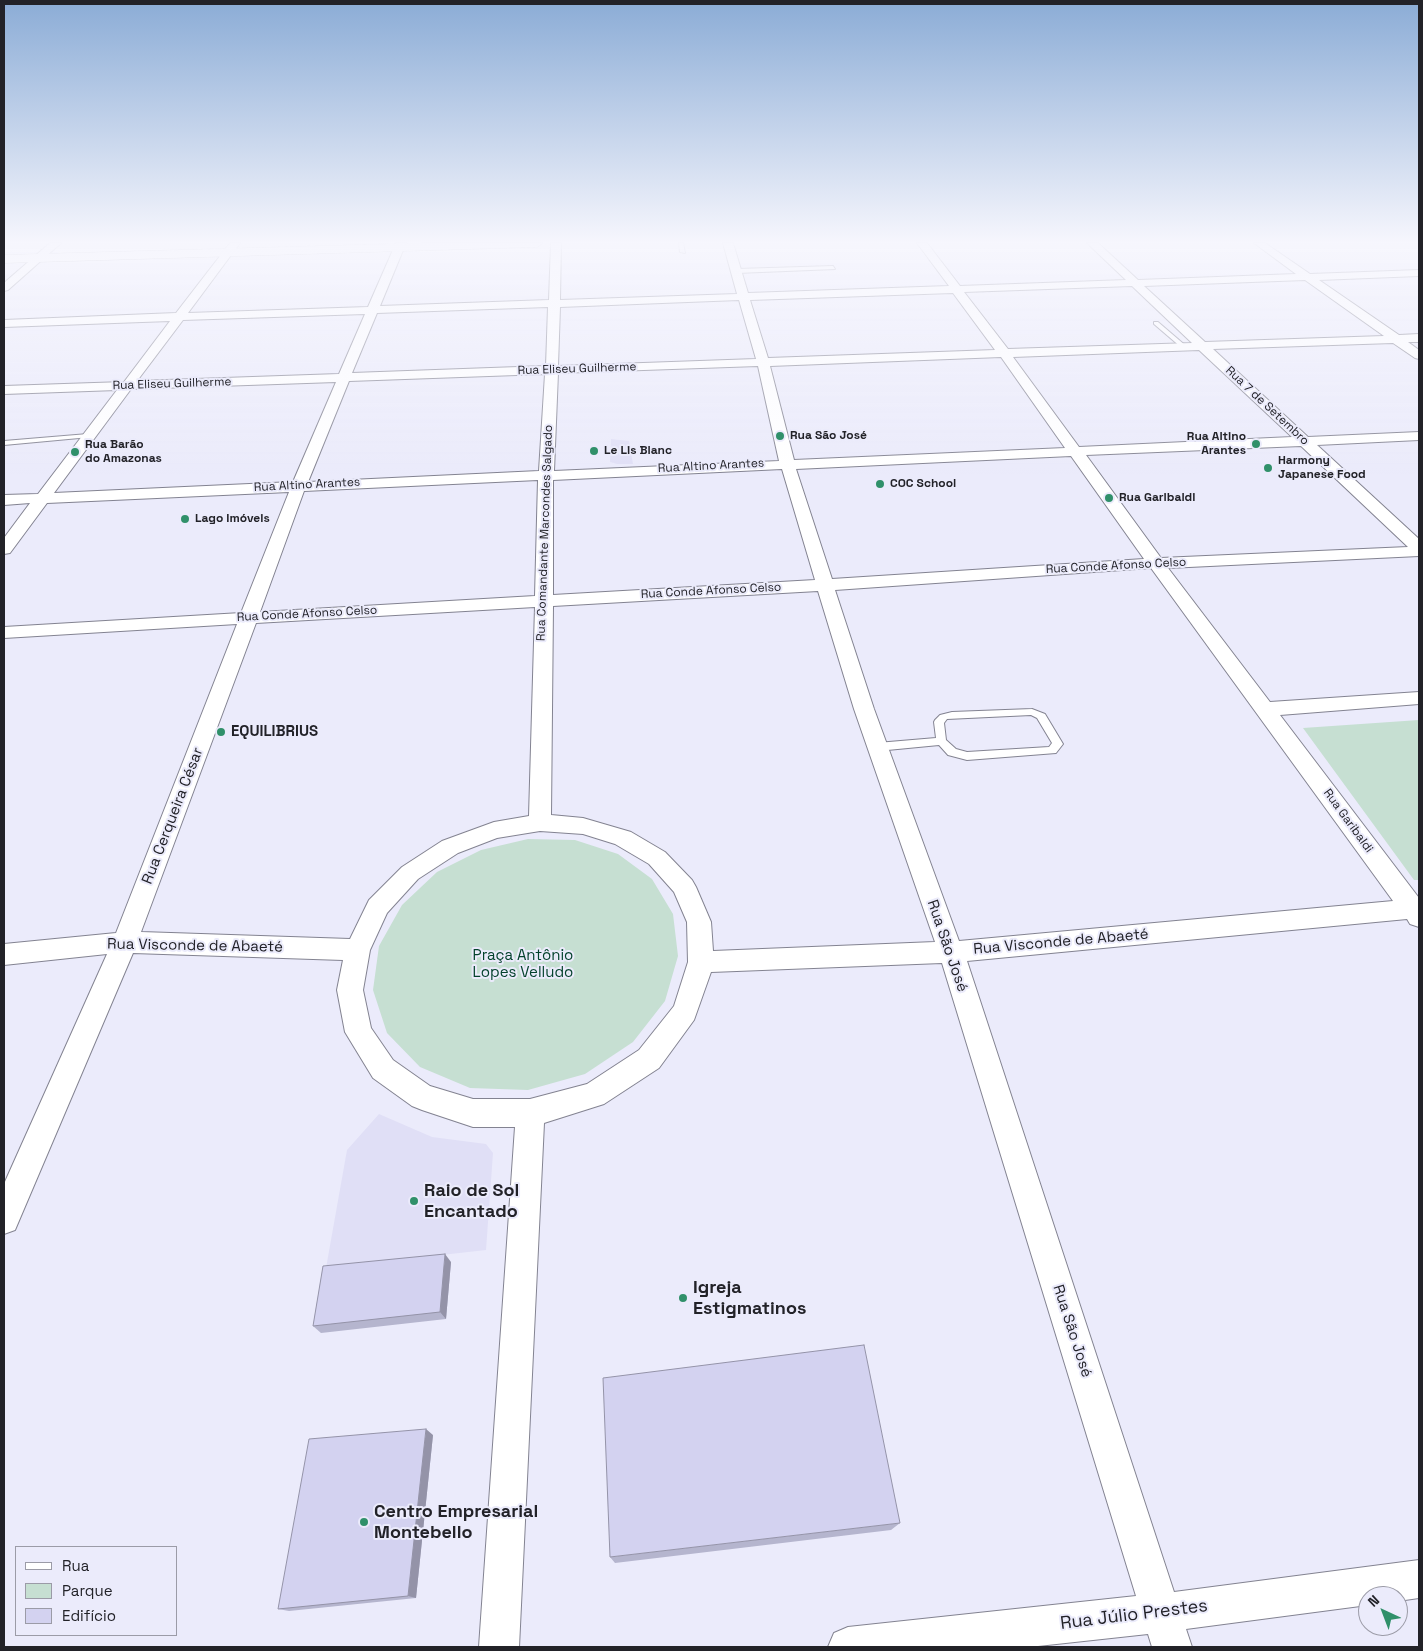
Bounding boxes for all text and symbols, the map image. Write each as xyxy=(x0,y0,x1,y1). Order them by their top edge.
street label: Rua Eliseu Guilherme xyxy=(517,360,637,378)
street label: Rua 7 de Setembro xyxy=(1222,364,1312,448)
street label: Rua Eliseu Guilherme xyxy=(112,375,232,393)
street label: Rua Comandante Marcondes Salgado xyxy=(534,425,556,641)
place label: Rua São José xyxy=(790,429,867,443)
marker: Rua São José xyxy=(774,430,786,442)
place label: Rua Altino Arantes xyxy=(1187,430,1246,458)
place label: Rua Barão do Amazonas xyxy=(85,438,162,466)
marker: Rua Altino Arantes xyxy=(1250,438,1262,450)
place label: Le Lis Blanc xyxy=(604,444,672,458)
marker: Le Lis Blanc xyxy=(588,445,600,457)
marker: Rua Barão do Amazonas xyxy=(69,446,81,458)
place label: Harmony Japanese Food xyxy=(1278,454,1366,482)
street label: Rua Altino Arantes xyxy=(657,456,765,476)
marker: Harmony Japanese Food xyxy=(1262,462,1274,474)
street label: Rua Altino Arantes xyxy=(253,475,361,495)
place label: COC School xyxy=(890,477,956,491)
marker: COC School xyxy=(874,478,886,490)
place label: Rua Garibaldi xyxy=(1119,491,1195,505)
marker: Rua Garibaldi xyxy=(1103,492,1115,504)
place label: Lago Imóveis xyxy=(195,512,270,526)
marker: Lago Imóveis xyxy=(179,513,191,525)
street label: Rua Conde Afonso Celso xyxy=(1045,555,1187,577)
street label: Rua Conde Afonso Celso xyxy=(640,580,782,602)
street label: Rua Conde Afonso Celso xyxy=(236,603,378,625)
place label: EQUILIBRIUS xyxy=(231,723,318,741)
marker: EQUILIBRIUS xyxy=(215,726,227,738)
street label: Rua Cerqueira César xyxy=(139,745,207,887)
street label: Rua Garibaldi xyxy=(1320,786,1376,856)
street label: Rua São José xyxy=(923,897,971,995)
street label: Rua Visconde de Abaeté xyxy=(973,925,1149,959)
street label: Rua Visconde de Abaeté xyxy=(107,935,283,957)
park label: Praça Antônio Lopes Velludo xyxy=(473,947,573,982)
place label: Raio de Sol Encantado xyxy=(424,1180,519,1222)
marker: Raio de Sol Encantado xyxy=(408,1195,420,1207)
place label: Igreja Estigmatinos xyxy=(693,1277,806,1320)
street label: Rua São José xyxy=(1049,1282,1095,1380)
marker: Igreja Estigmatinos xyxy=(677,1292,689,1304)
place label: Centro Empresarial Montebello xyxy=(374,1501,538,1544)
marker: Centro Empresarial Montebello xyxy=(358,1516,370,1528)
legend xyxy=(15,1546,178,1636)
text: Rua xyxy=(62,1556,89,1575)
text: Parque xyxy=(62,1581,113,1600)
north arrow xyxy=(1358,1586,1408,1636)
text: N xyxy=(1364,1591,1383,1611)
street label: Rua Júlio Prestes xyxy=(1059,1595,1209,1635)
text: Edifício xyxy=(62,1606,116,1625)

